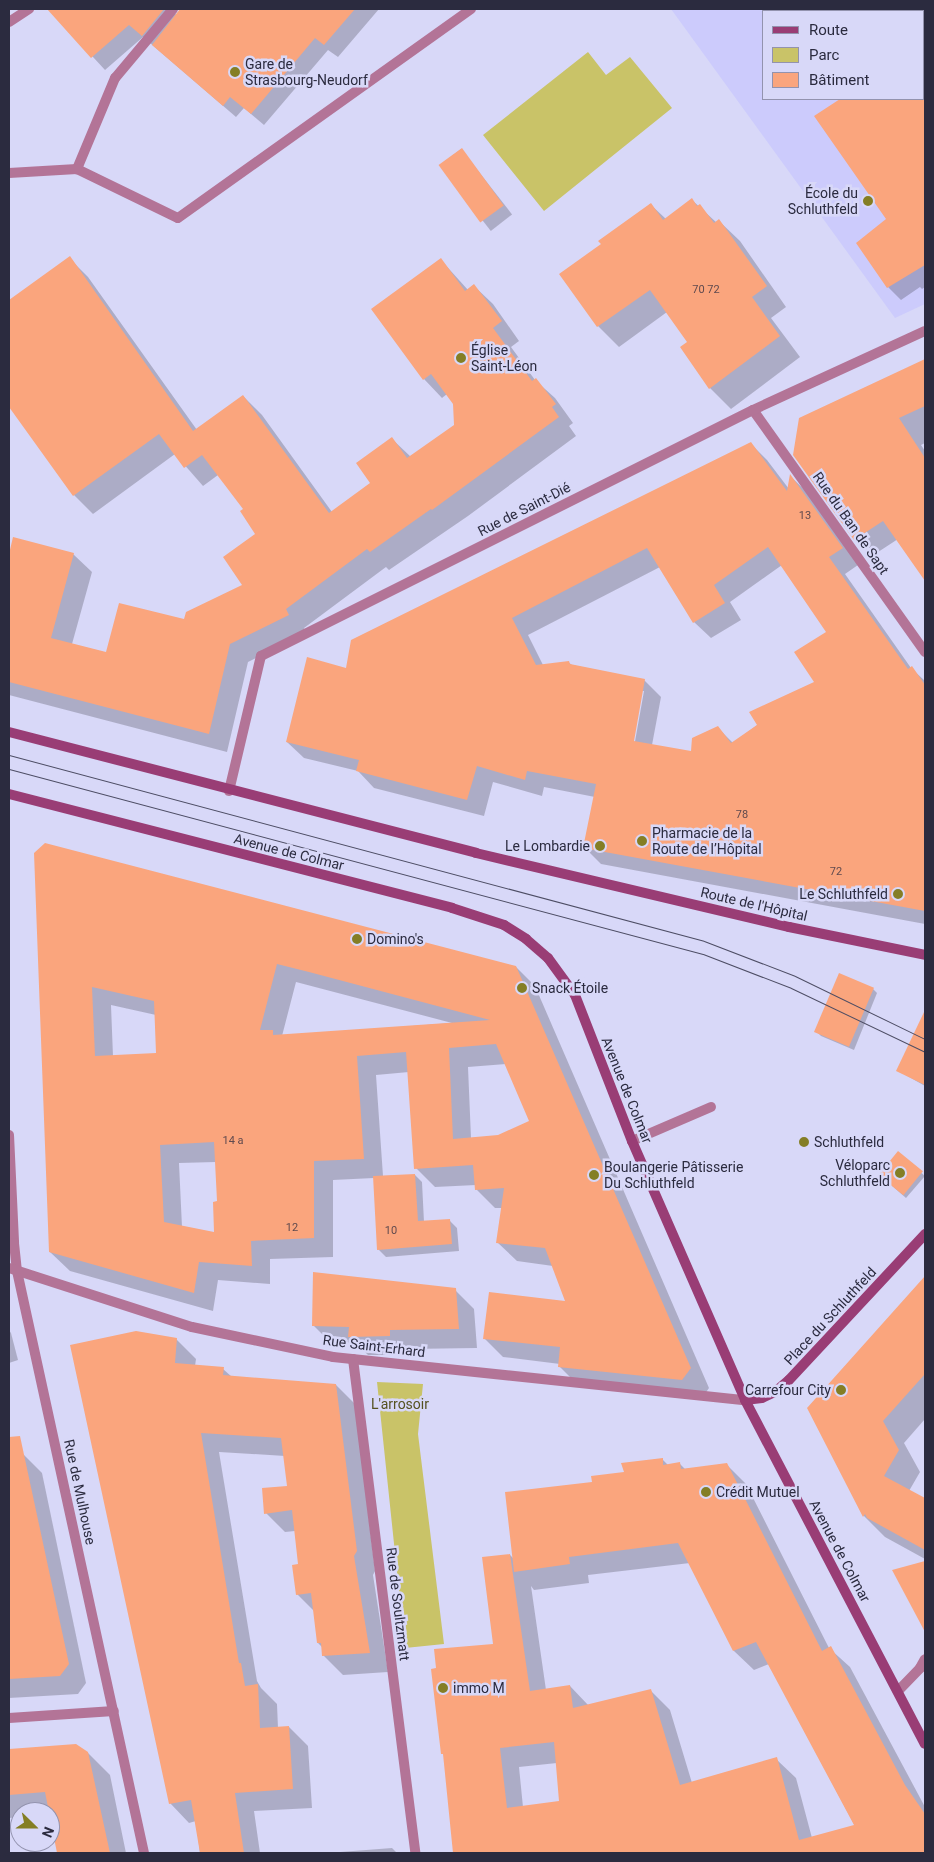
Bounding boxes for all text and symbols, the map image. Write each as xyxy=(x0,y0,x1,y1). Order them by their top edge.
legend xyxy=(762,10,924,100)
text: Route xyxy=(809,21,848,39)
text: Parc xyxy=(809,46,839,64)
place label: Gare de Strasbourg-Neudorf xyxy=(245,56,368,88)
marker: Gare de Strasbourg-Neudorf xyxy=(229,66,241,78)
text: Bâtiment xyxy=(809,71,869,89)
place label: École du Schluthfeld xyxy=(788,185,858,218)
marker: École du Schluthfeld xyxy=(862,195,874,207)
house number: 70 72 xyxy=(692,283,720,297)
place label: Église Saint-Léon xyxy=(471,342,537,374)
marker: Église Saint-Léon xyxy=(455,352,467,364)
street label: Rue du Ban de Sapt xyxy=(809,469,893,577)
street label: Rue de Saint-Dié xyxy=(475,478,573,540)
house number: 13 xyxy=(799,509,811,523)
house number: 78 xyxy=(736,808,748,822)
place label: Pharmacie de la Route de l’Hôpital xyxy=(652,825,762,858)
street label: Avenue de Colmar xyxy=(232,830,346,874)
marker: Pharmacie de la Route de l’Hôpital xyxy=(636,835,648,847)
place label: Le Lombardie xyxy=(505,838,590,854)
marker: Le Lombardie xyxy=(594,840,606,852)
house number: 72 xyxy=(830,865,842,879)
street label: Route de l'Hôpital xyxy=(699,884,809,924)
place label: Le Schluthfeld xyxy=(799,886,888,902)
marker: Le Schluthfeld xyxy=(892,888,904,900)
place label: Domino's xyxy=(367,931,424,947)
marker: Domino's xyxy=(351,933,363,945)
place label: Snack Étoile xyxy=(532,980,608,996)
marker: Snack Étoile xyxy=(516,982,528,994)
street label: Avenue de Colmar xyxy=(598,1034,656,1146)
house number: 14 a xyxy=(222,1134,244,1148)
place label: Schluthfeld xyxy=(814,1134,884,1150)
marker: Schluthfeld xyxy=(798,1136,810,1148)
place label: Véloparc Schluthfeld xyxy=(820,1157,890,1190)
place label: Boulangerie Pâtisserie Du Schluthfeld xyxy=(604,1159,743,1192)
marker: Véloparc Schluthfeld xyxy=(894,1167,906,1179)
marker: Boulangerie Pâtisserie Du Schluthfeld xyxy=(588,1169,600,1181)
house number: 12 xyxy=(286,1221,298,1235)
house number: 10 xyxy=(385,1224,397,1238)
street label: Place du Schluthfeld xyxy=(780,1264,880,1368)
street label: Rue Saint-Erhard xyxy=(322,1331,426,1361)
place label: Carrefour City xyxy=(745,1382,831,1398)
marker: Carrefour City xyxy=(835,1384,847,1396)
park label: L'arrosoir xyxy=(371,1396,429,1412)
street label: Rue de Mulhouse xyxy=(61,1438,99,1546)
place label: Crédit Mutuel xyxy=(716,1484,800,1500)
marker: Crédit Mutuel xyxy=(700,1486,712,1498)
street label: Avenue de Colmar xyxy=(806,1497,874,1605)
street label: Rue de Soultzmatt xyxy=(383,1546,413,1662)
place label: immo M xyxy=(453,1680,505,1696)
marker: immo M xyxy=(437,1682,449,1694)
north arrow xyxy=(10,1802,60,1852)
text: N xyxy=(39,1825,57,1840)

